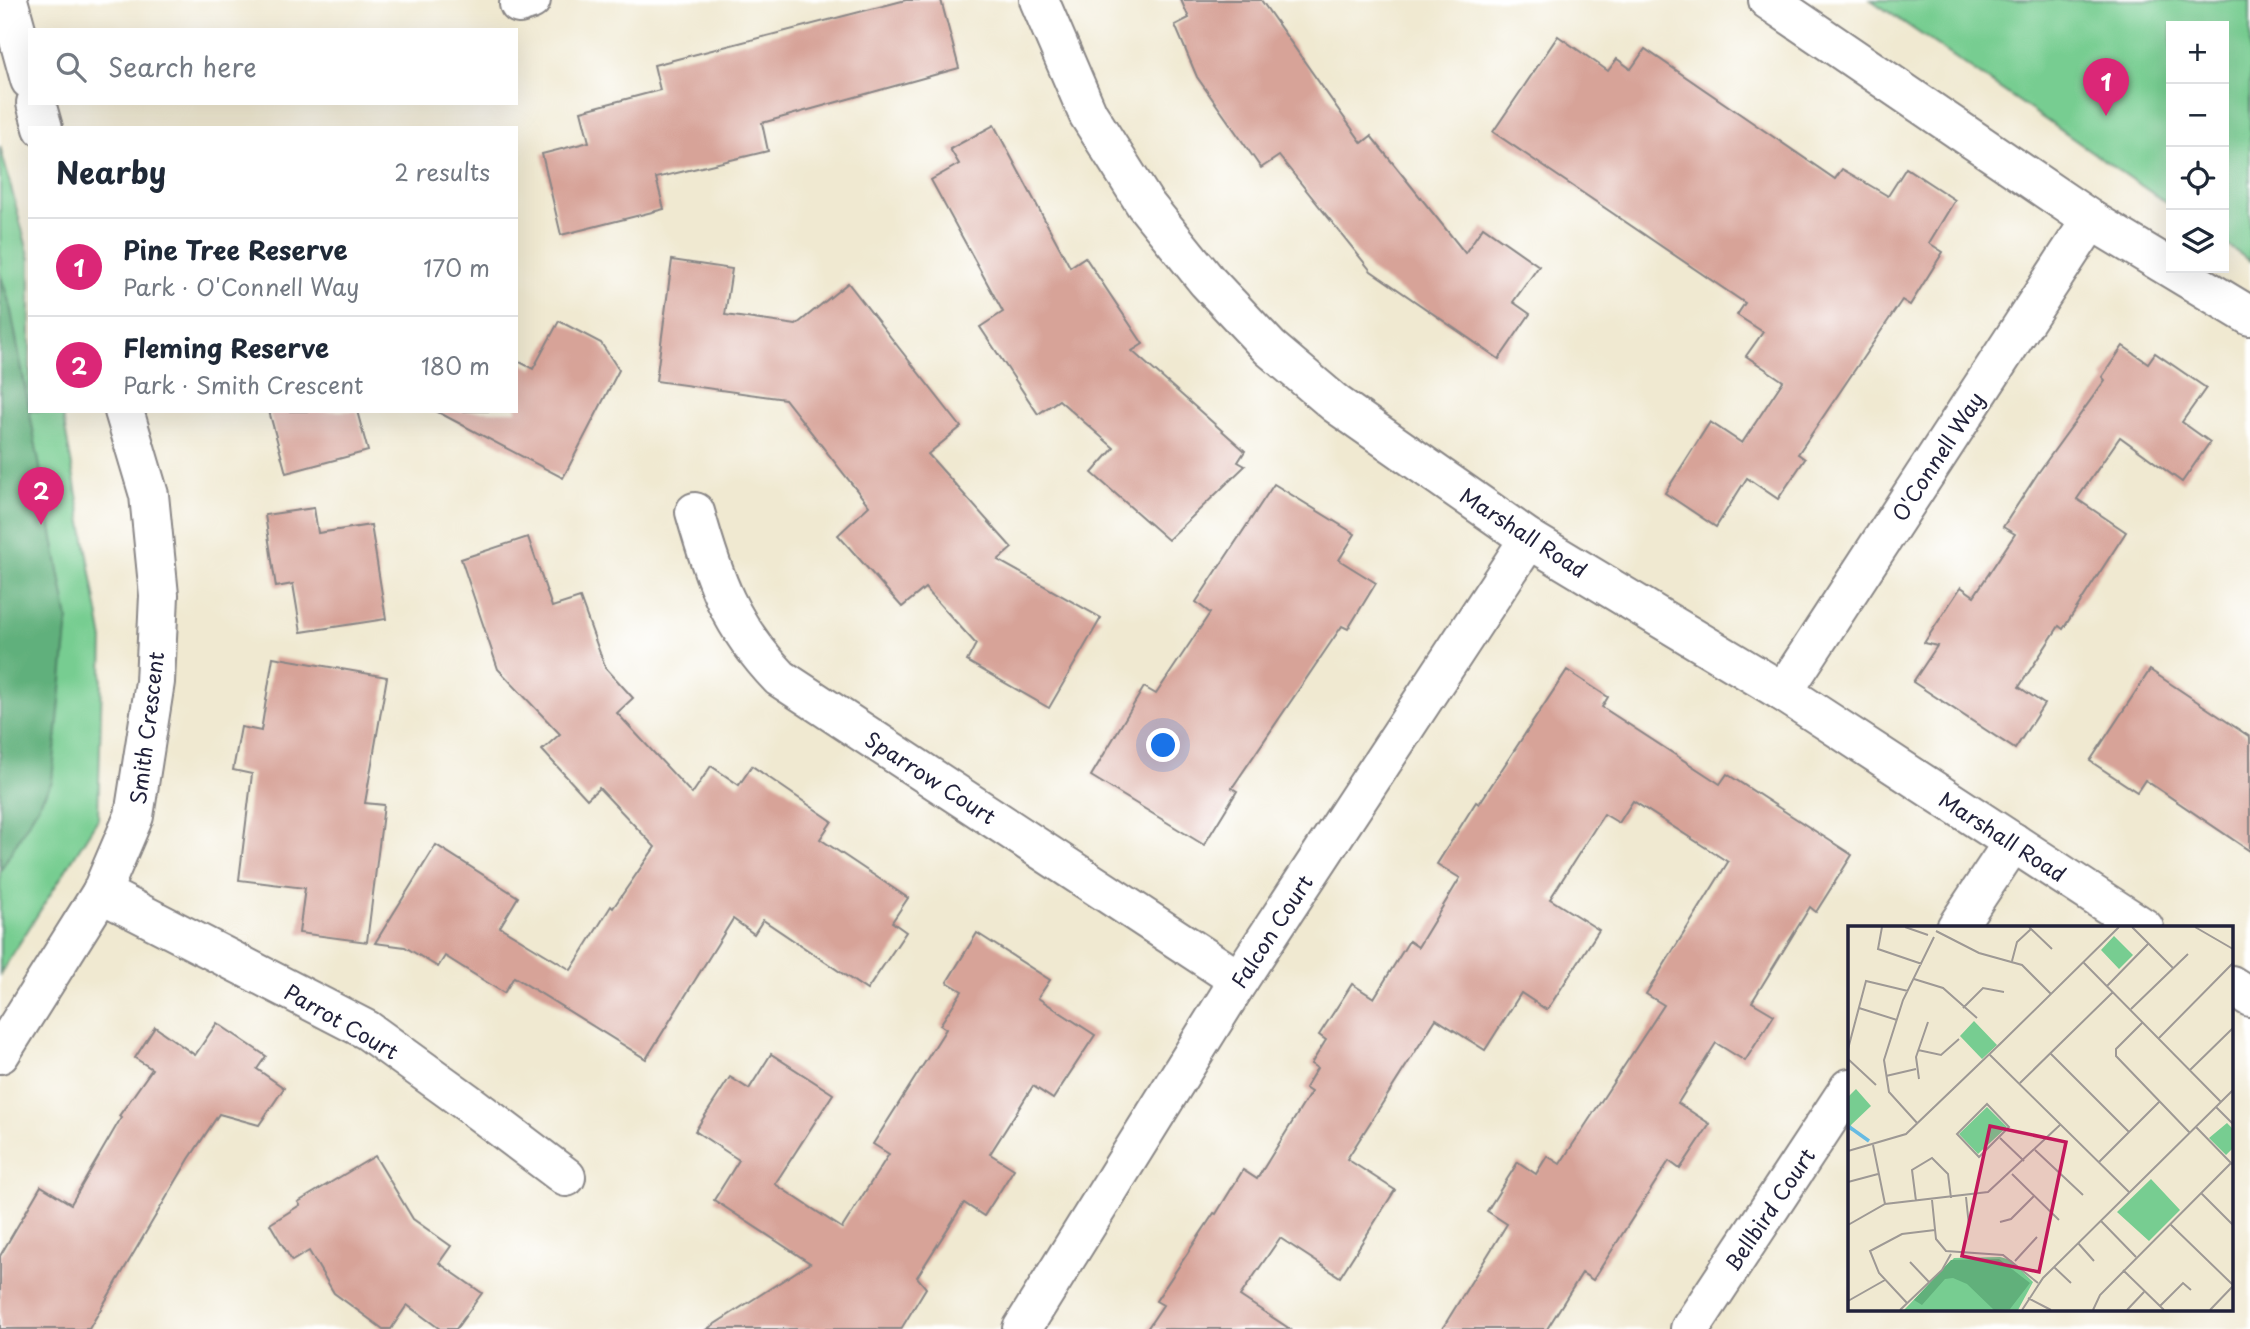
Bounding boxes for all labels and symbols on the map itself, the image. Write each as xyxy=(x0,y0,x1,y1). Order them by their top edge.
pin: 1 xyxy=(2083,58,2129,116)
street label: O'Connell Way xyxy=(1883,385,1991,527)
pin: 2 xyxy=(18,467,64,525)
street label: Marshall Road xyxy=(1454,479,1594,585)
street label: Smith Crescent xyxy=(121,650,171,806)
street label: Sparrow Court xyxy=(859,723,1003,831)
your location xyxy=(1146,728,1180,762)
street label: Marshall Road xyxy=(1933,783,2073,889)
street label: Falcon Court xyxy=(1222,868,1320,994)
inset map xyxy=(1848,926,2232,1312)
street label: Parrot Court xyxy=(279,975,405,1067)
street label: Bellbird Court xyxy=(1716,1141,1822,1277)

